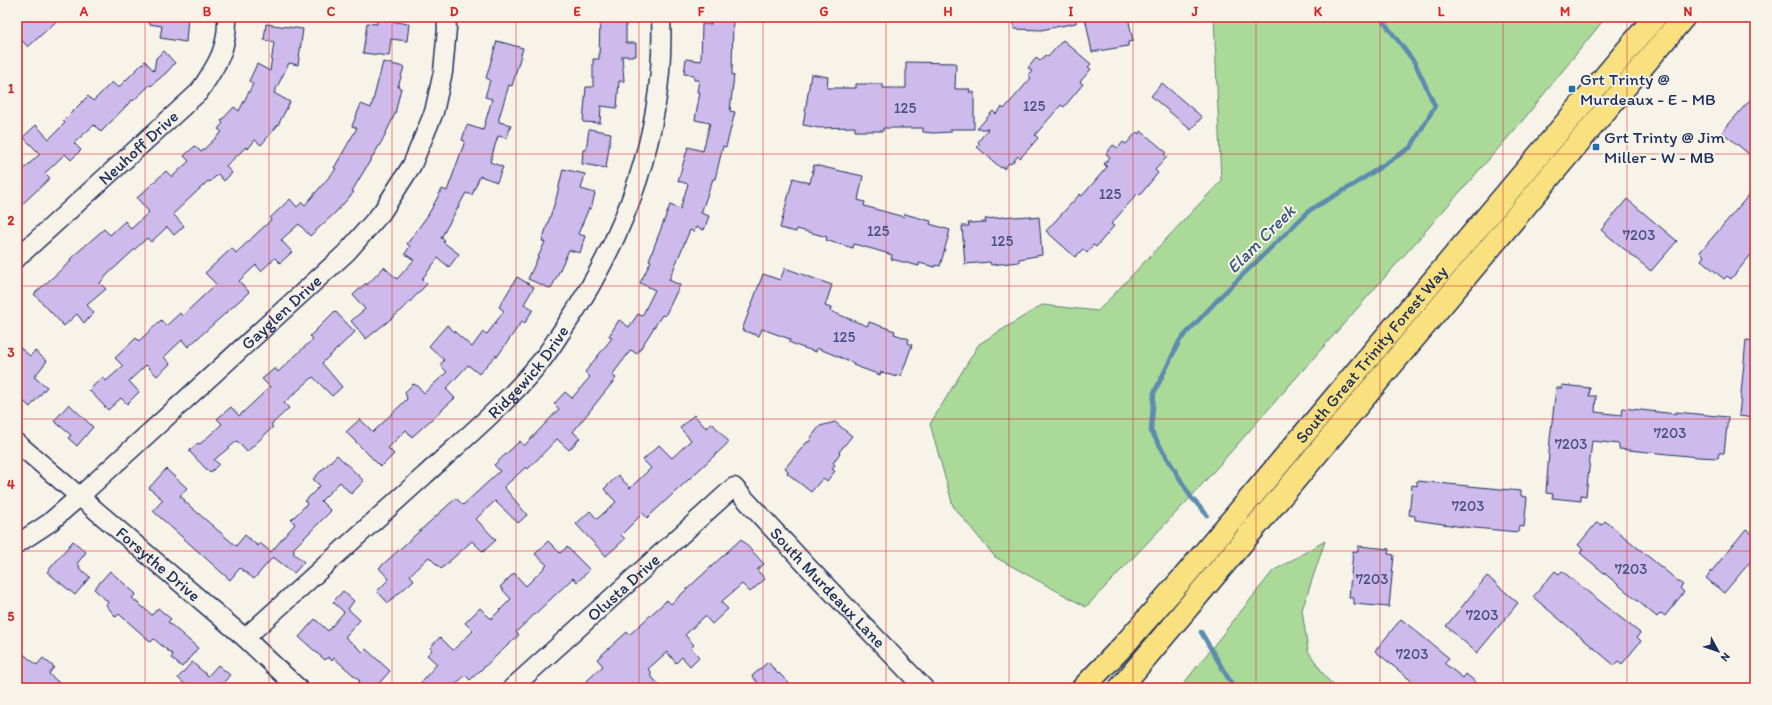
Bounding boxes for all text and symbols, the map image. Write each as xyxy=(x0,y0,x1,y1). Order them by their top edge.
text: A xyxy=(79,4,89,19)
text: B xyxy=(203,4,212,19)
text: C xyxy=(327,4,336,19)
text: D xyxy=(450,4,459,19)
text: E xyxy=(573,4,581,19)
text: F xyxy=(698,4,705,19)
text: G xyxy=(820,4,829,19)
text: H xyxy=(944,4,953,19)
text: I xyxy=(1069,4,1074,19)
text: J xyxy=(1191,4,1199,19)
text: K xyxy=(1314,4,1323,19)
text: L xyxy=(1438,4,1445,19)
text: M xyxy=(1560,4,1570,19)
text: N xyxy=(1684,4,1693,19)
place label: Grt Trinty @ Murdeaux - E - MB xyxy=(1580,69,1716,109)
text: 1 xyxy=(8,81,14,96)
marker: Grt Trinty @ Murdeaux - E - MB xyxy=(1567,84,1577,94)
house number: 125 xyxy=(1023,97,1045,115)
house number: 125 xyxy=(894,99,916,117)
street label: Neuhoff Drive xyxy=(94,106,182,189)
place label: Grt Trinty @ Jim Miller - W - MB xyxy=(1604,127,1725,167)
marker: Grt Trinty @ Jim Miller - W - MB xyxy=(1591,142,1601,152)
house number: 125 xyxy=(1099,185,1121,203)
water label: Elam Creek xyxy=(1222,199,1301,278)
text: 2 xyxy=(8,213,15,228)
house number: 125 xyxy=(867,222,889,240)
house number: 7203 xyxy=(1623,226,1655,244)
house number: 125 xyxy=(991,232,1013,250)
street label: South Great Trinity Forest Way xyxy=(1291,262,1451,447)
street label: Gayglen Drive xyxy=(237,271,325,354)
street label: Ridgewick Drive xyxy=(483,322,573,423)
house number: 125 xyxy=(833,328,855,346)
text: 3 xyxy=(7,345,15,360)
house number: 7203 xyxy=(1654,424,1686,442)
house number: 7203 xyxy=(1555,435,1587,453)
text: 4 xyxy=(7,477,15,492)
house number: 7203 xyxy=(1452,497,1484,515)
street label: Forsythe Drive xyxy=(112,522,205,605)
street label: South Murdeaux Lane xyxy=(766,523,890,652)
street label: Olusta Drive xyxy=(583,549,664,625)
house number: 7203 xyxy=(1615,560,1647,578)
house number: 7203 xyxy=(1356,570,1388,588)
house number: 7203 xyxy=(1466,606,1498,624)
text: 5 xyxy=(8,609,15,624)
north arrow xyxy=(1698,631,1738,671)
house number: 7203 xyxy=(1396,645,1428,663)
text: N xyxy=(1718,650,1733,664)

